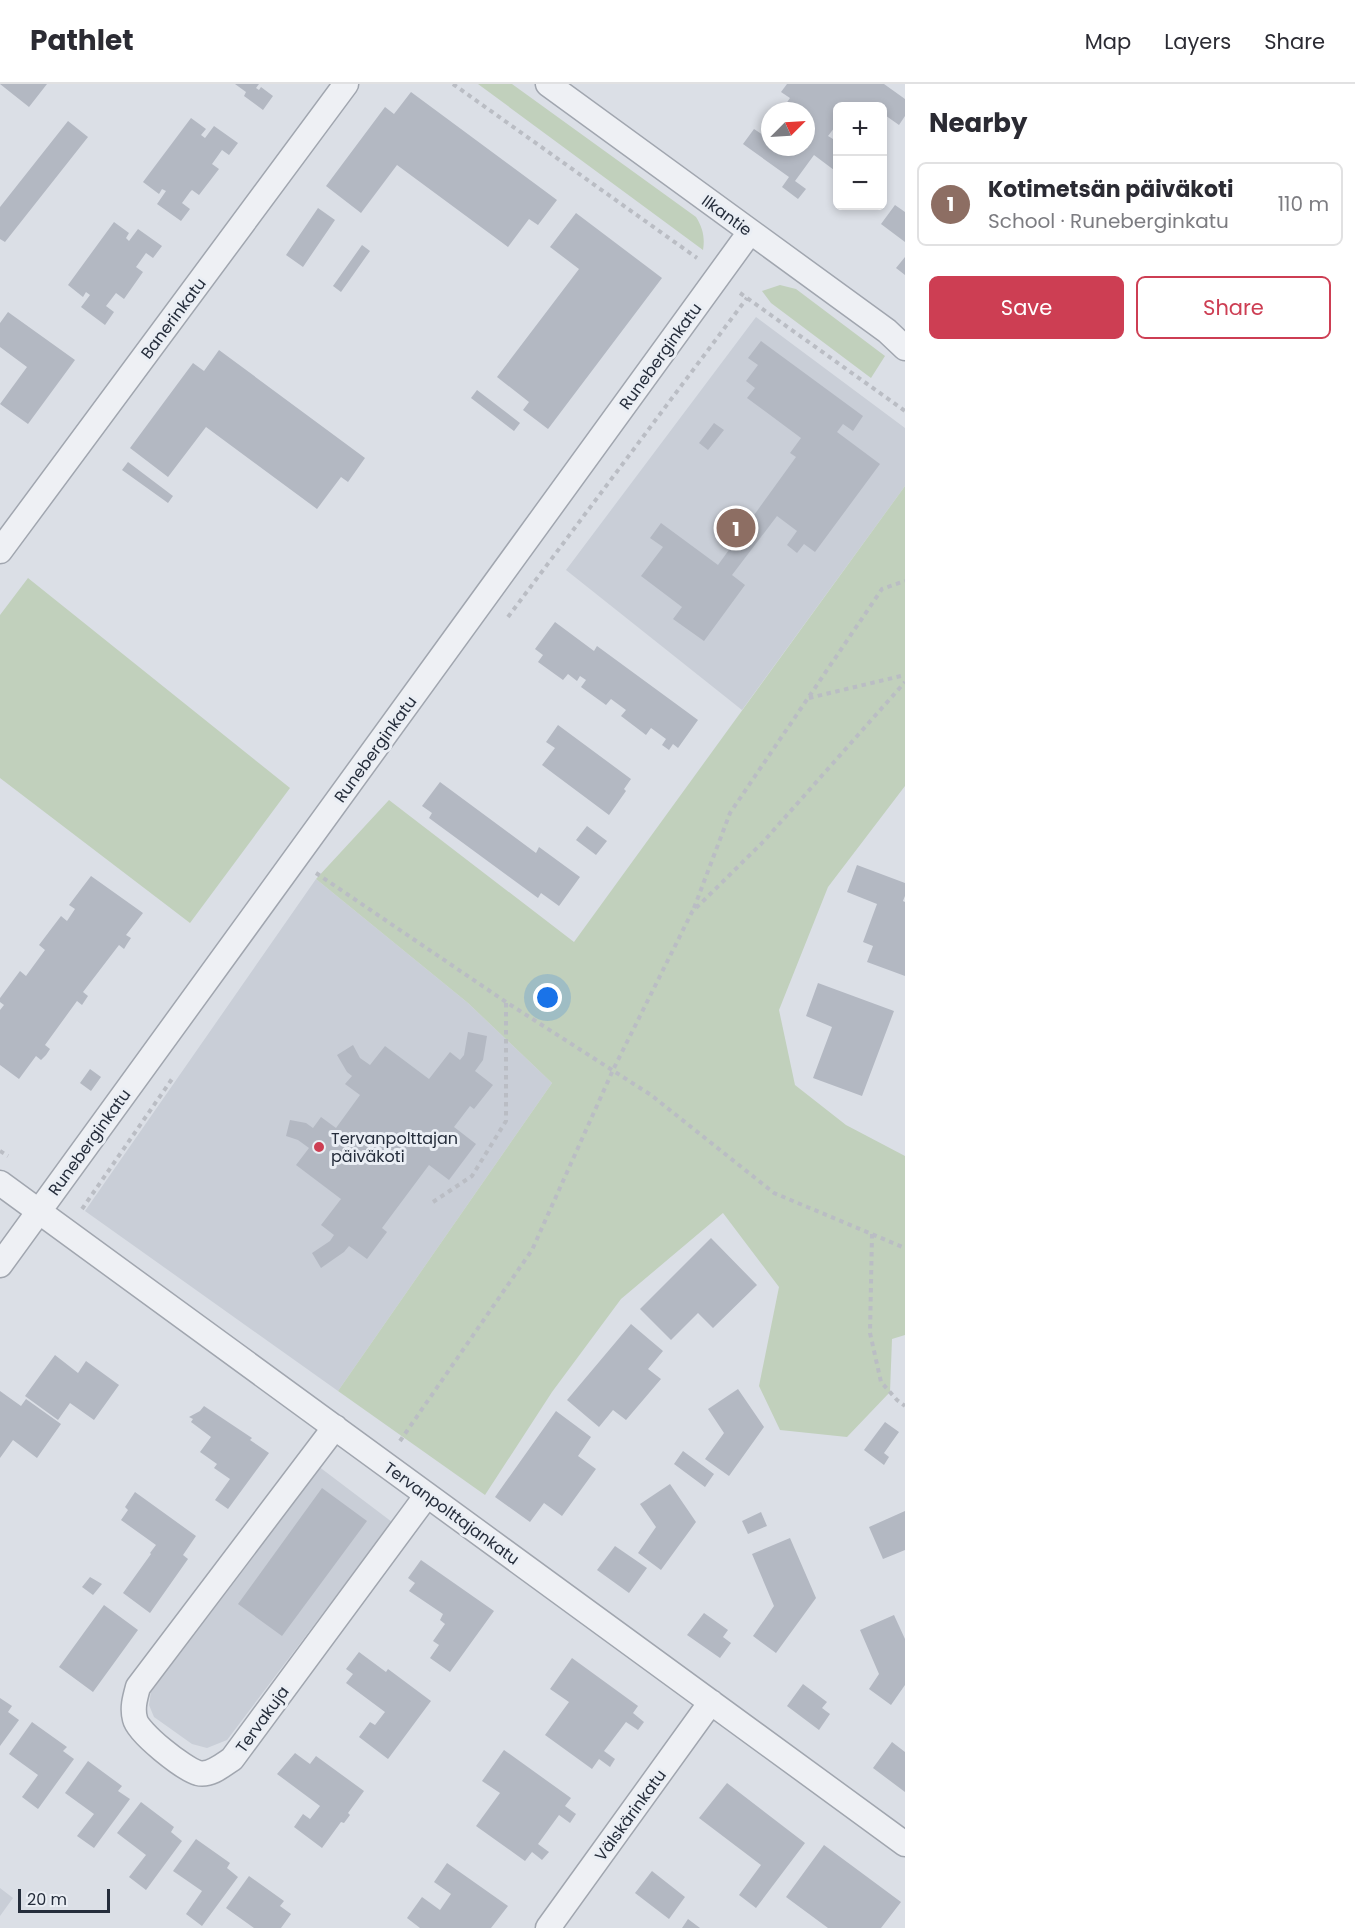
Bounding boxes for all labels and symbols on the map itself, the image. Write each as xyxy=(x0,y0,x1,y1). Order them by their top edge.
north arrow xyxy=(761,102,815,156)
street label: Ilkantie xyxy=(697,189,757,241)
street label: Banerinkatu xyxy=(135,273,211,364)
street label: Runeberginkatu xyxy=(614,298,707,414)
pin: 1 xyxy=(716,506,756,550)
street label: Runeberginkatu xyxy=(329,691,422,807)
your location xyxy=(533,983,562,1012)
street label: Runeberginkatu xyxy=(43,1084,136,1200)
place label: Tervanpolttajan päiväkoti xyxy=(331,1127,458,1168)
marker: Tervanpolttajan päiväkoti xyxy=(312,1140,326,1154)
street label: Tervanpolttajankatu xyxy=(379,1456,524,1570)
street label: Tervakuja xyxy=(230,1681,295,1757)
street label: Välskärinkatu xyxy=(589,1765,672,1866)
scale bar xyxy=(18,1886,110,1914)

